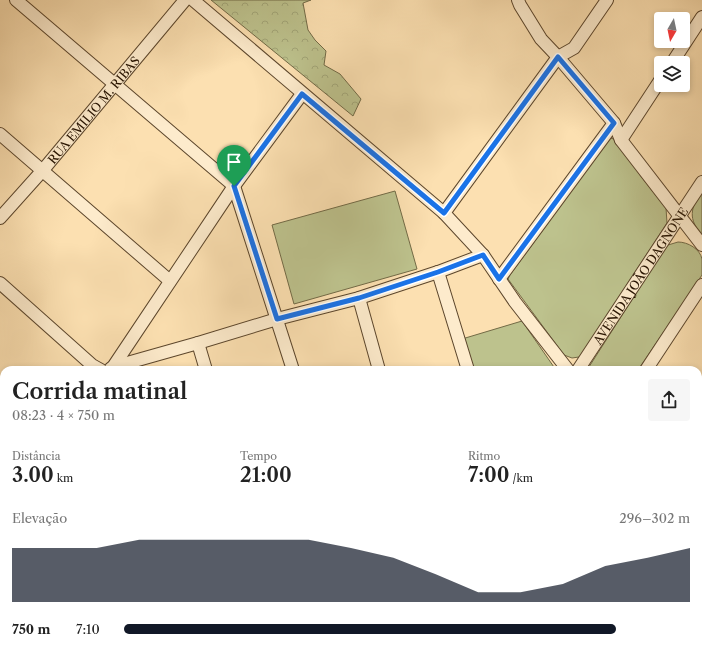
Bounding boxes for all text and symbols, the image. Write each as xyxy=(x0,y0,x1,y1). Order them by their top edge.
north arrow xyxy=(654,12,690,48)
map controls xyxy=(654,12,690,92)
street label: RUA EMILIO M. RIBAS xyxy=(44,53,143,167)
button: layers xyxy=(654,56,690,92)
pin xyxy=(217,145,251,186)
icon: arrive xyxy=(223,151,245,173)
street label: AVENIDA JOÃO DAGNONE xyxy=(589,204,691,348)
text: Corrida matinal xyxy=(12,378,187,405)
button: share xyxy=(648,379,690,421)
text: 08:23 · 4 × 750 m xyxy=(12,407,115,423)
text: Distância xyxy=(12,449,61,463)
text: Tempo xyxy=(240,449,277,463)
text: Ritmo xyxy=(468,449,500,463)
text: 3.00 xyxy=(12,463,54,487)
text: 21:00 xyxy=(240,463,292,487)
text: 7:00 xyxy=(468,463,510,487)
text: km xyxy=(54,471,73,485)
text: /km xyxy=(510,471,533,485)
text: Elevação xyxy=(12,510,67,526)
text: 296–302 m xyxy=(619,510,690,526)
text: 750 m xyxy=(12,621,50,637)
text: 7:10 xyxy=(76,621,100,637)

